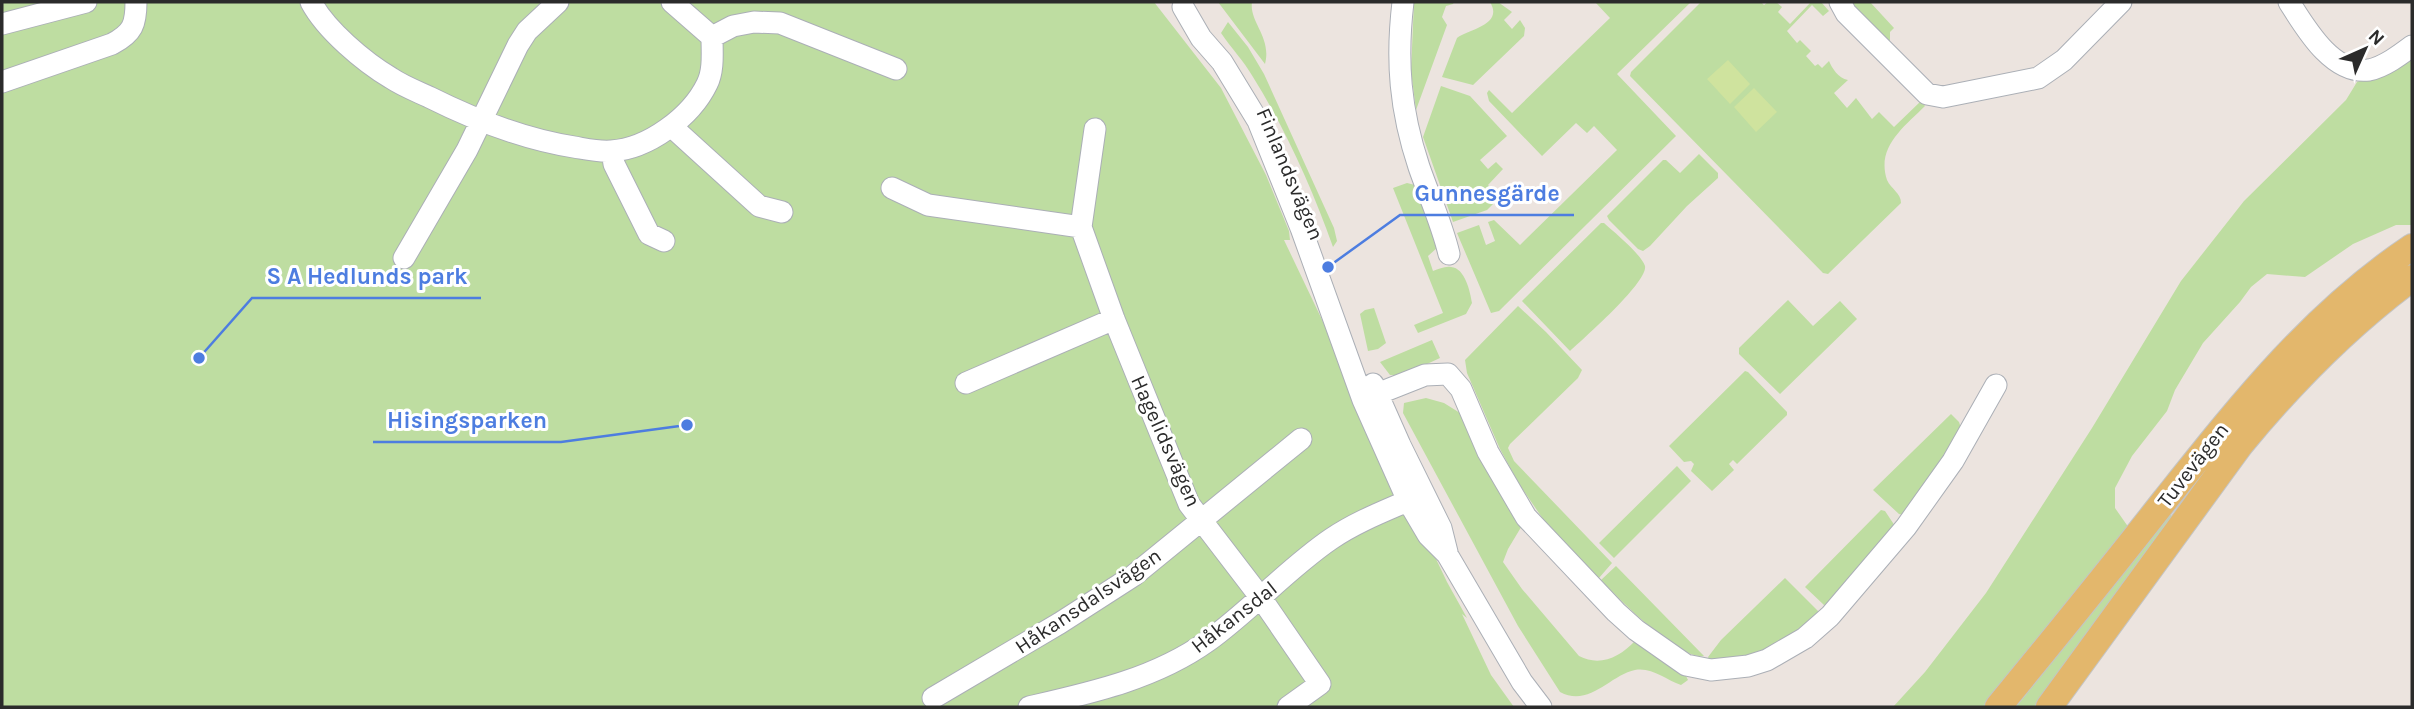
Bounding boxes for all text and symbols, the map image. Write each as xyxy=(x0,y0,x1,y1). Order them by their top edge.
north arrow xyxy=(2330,14,2400,84)
text: N xyxy=(2364,25,2389,50)
street label: Finlandsvägen xyxy=(1251,104,1329,244)
callout: Gunnesgärde xyxy=(1400,171,1574,215)
text: Gunnesgärde xyxy=(1414,180,1560,207)
callout: S A Hedlunds park xyxy=(252,254,481,298)
text: S A Hedlunds park xyxy=(266,263,468,290)
street label: Hagelidsvägen xyxy=(1126,372,1206,510)
callout: Hisingsparken xyxy=(373,398,561,442)
text: Hisingsparken xyxy=(387,407,547,434)
street label: Tuvevägen xyxy=(2153,418,2233,512)
street label: Håkansdalsvägen xyxy=(1010,543,1166,659)
street label: Håkansdal xyxy=(1186,576,1282,658)

